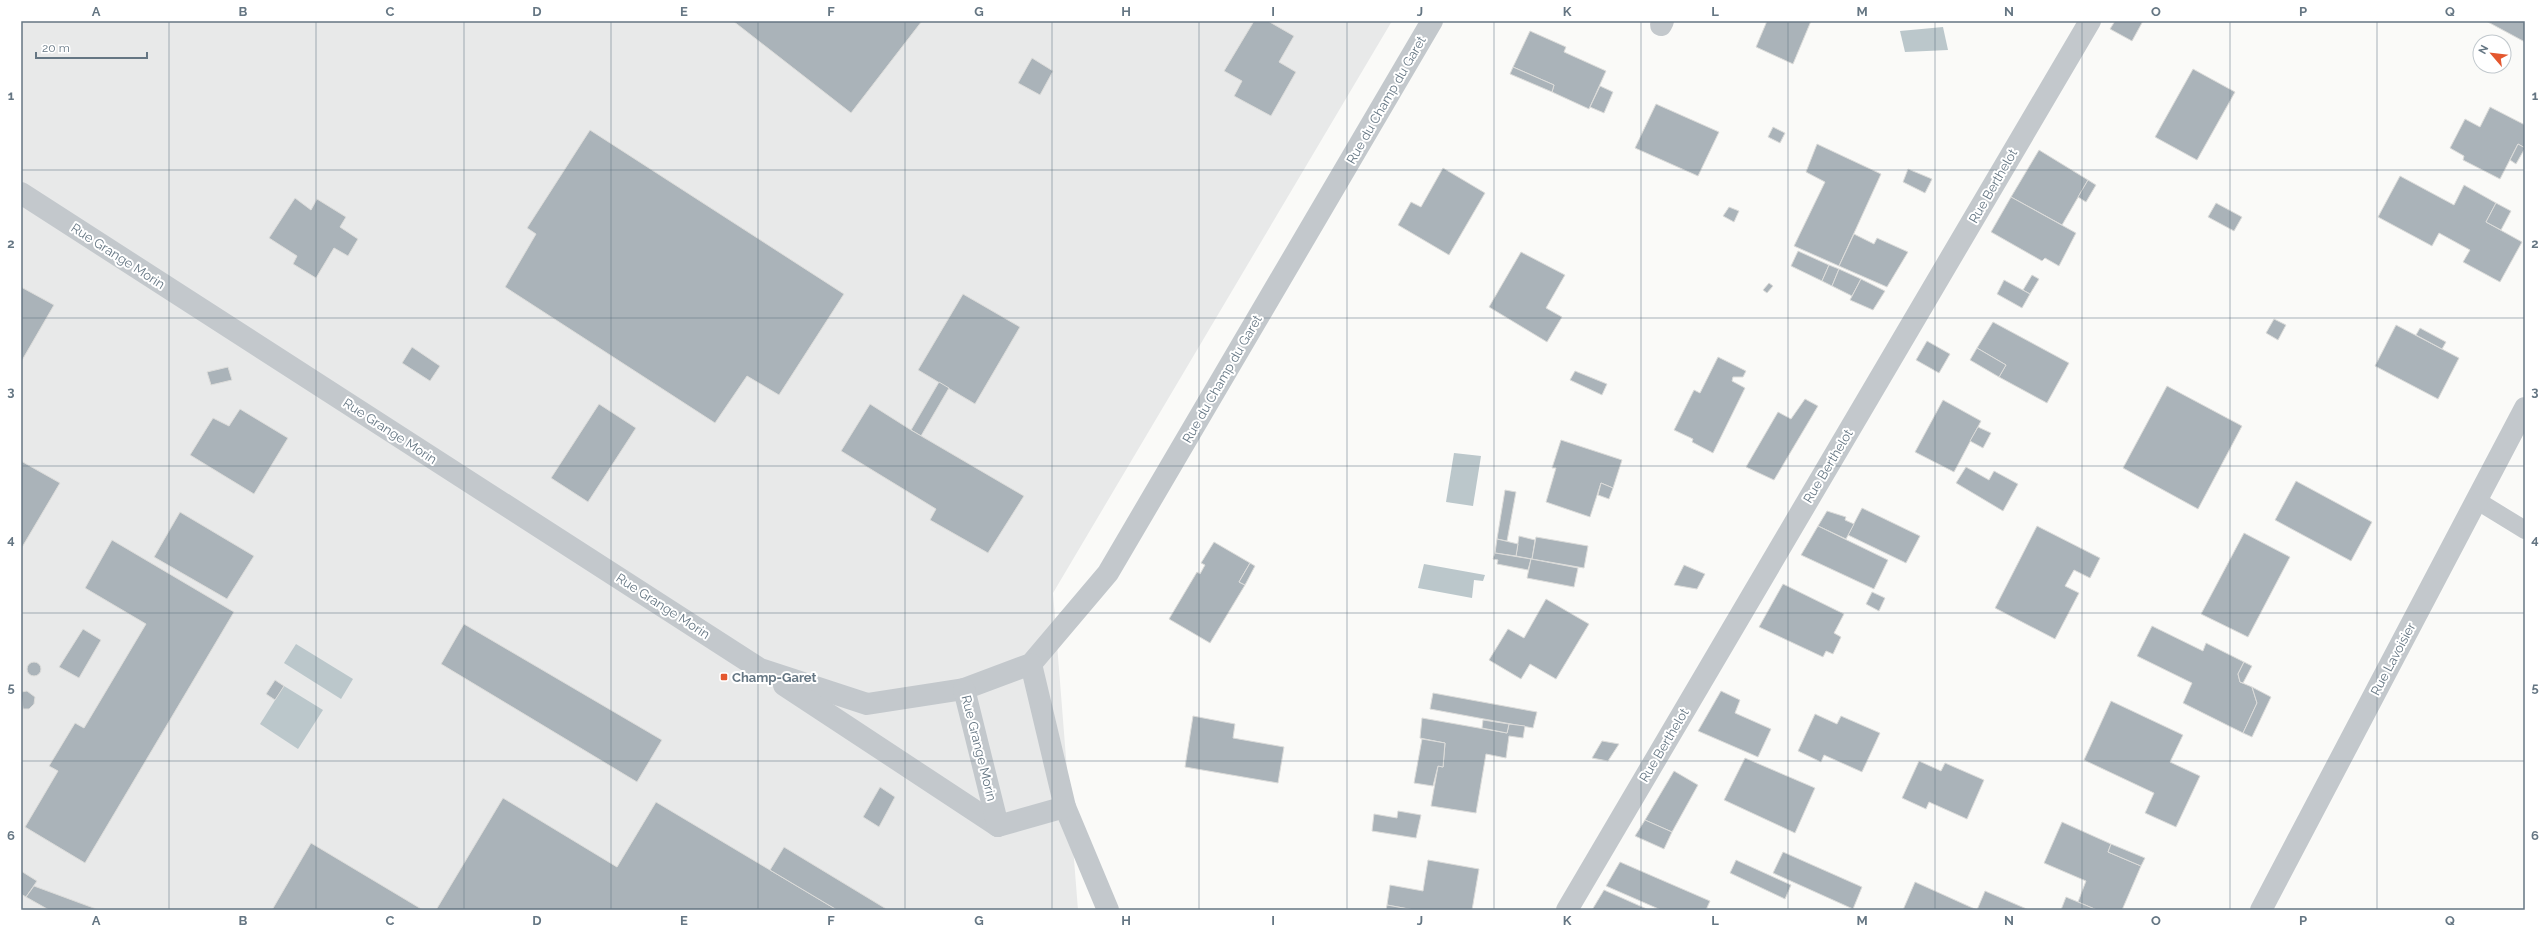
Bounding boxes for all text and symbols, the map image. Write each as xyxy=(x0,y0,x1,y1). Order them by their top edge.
text: A xyxy=(92,4,101,19)
text: B xyxy=(239,4,248,19)
text: C xyxy=(386,4,395,19)
text: D xyxy=(532,4,542,19)
text: E xyxy=(680,4,688,19)
text: F xyxy=(827,4,835,19)
text: G xyxy=(974,4,984,19)
text: H xyxy=(1121,4,1131,19)
text: I xyxy=(1271,4,1275,19)
text: J xyxy=(1417,4,1423,19)
text: K xyxy=(1563,4,1572,19)
text: L xyxy=(1711,4,1719,19)
text: M xyxy=(1856,4,1868,19)
text: N xyxy=(2004,4,2014,19)
text: O xyxy=(2151,4,2161,19)
text: P xyxy=(2299,4,2307,19)
text: Q xyxy=(2445,4,2455,19)
street label: Rue du Champ du Garet xyxy=(1343,33,1429,166)
scale bar xyxy=(36,34,147,60)
north arrow xyxy=(2472,34,2512,74)
text: 20 m xyxy=(42,41,70,55)
text: N xyxy=(2476,43,2491,56)
text: 1 xyxy=(8,88,15,103)
text: 1 xyxy=(2532,88,2539,103)
street label: Rue Berthelot xyxy=(1966,146,2021,226)
street label: Rue Grange Morin xyxy=(68,220,168,292)
text: 2 xyxy=(7,236,15,251)
text: 2 xyxy=(2531,236,2539,251)
street label: Rue du Champ du Garet xyxy=(1179,312,1265,445)
text: 3 xyxy=(7,384,15,399)
text: 3 xyxy=(2531,384,2539,399)
street label: Rue Grange Morin xyxy=(340,395,440,467)
street label: Rue Berthelot xyxy=(1800,426,1856,505)
text: 4 xyxy=(7,532,15,547)
text: 4 xyxy=(2531,532,2539,547)
street label: Rue Grange Morin xyxy=(613,570,713,642)
street label: Rue Lavoisier xyxy=(2368,620,2419,698)
place label: Champ-Garet xyxy=(732,670,817,685)
marker: Champ-Garet xyxy=(719,672,729,682)
text: 5 xyxy=(7,680,15,695)
text: 5 xyxy=(2531,680,2539,695)
street label: Rue Grange Morin xyxy=(959,694,999,802)
street label: Rue Berthelot xyxy=(1636,705,1692,784)
text: 6 xyxy=(7,828,15,843)
text: 6 xyxy=(2531,828,2539,843)
text: A xyxy=(92,913,101,928)
text: B xyxy=(239,913,248,928)
text: C xyxy=(386,913,395,928)
text: D xyxy=(532,913,542,928)
text: E xyxy=(680,913,688,928)
text: F xyxy=(827,913,835,928)
text: G xyxy=(974,913,984,928)
text: H xyxy=(1121,913,1131,928)
text: I xyxy=(1271,913,1275,928)
text: J xyxy=(1417,913,1423,928)
text: K xyxy=(1563,913,1572,928)
text: L xyxy=(1711,913,1719,928)
text: M xyxy=(1856,913,1868,928)
text: N xyxy=(2004,913,2014,928)
text: O xyxy=(2151,913,2161,928)
text: P xyxy=(2299,913,2307,928)
text: Q xyxy=(2445,913,2455,928)

